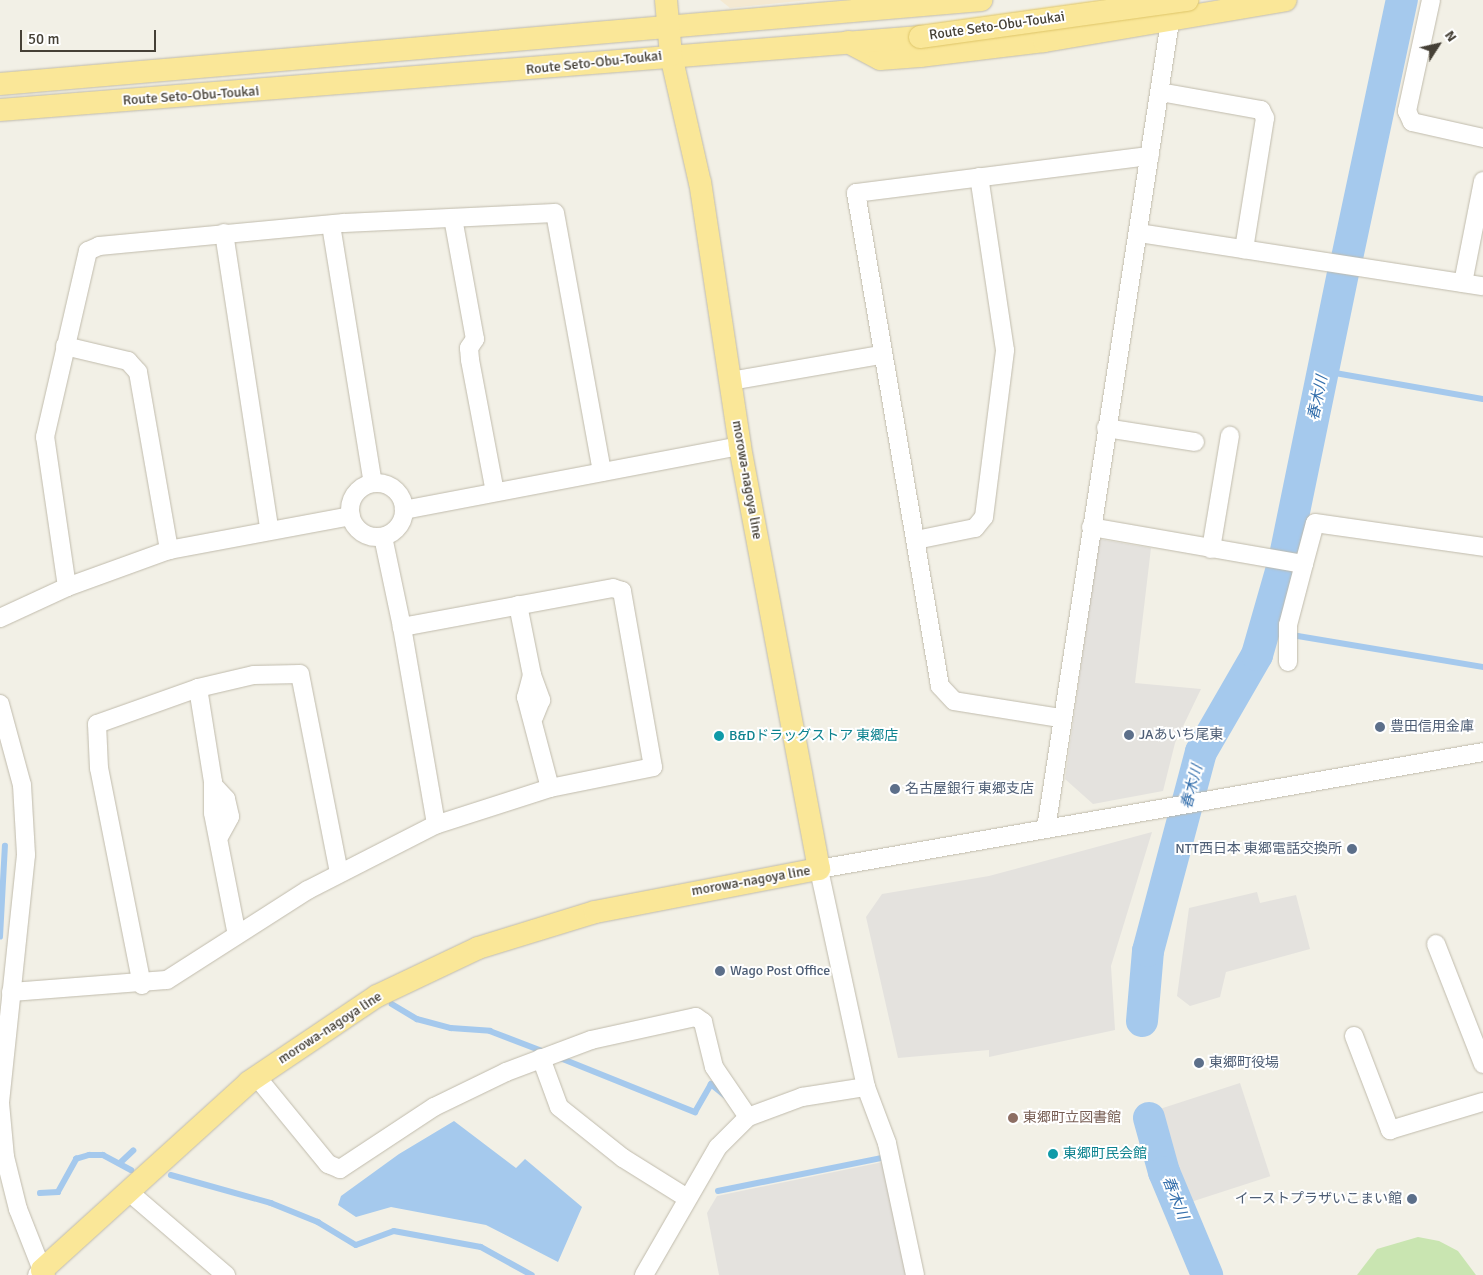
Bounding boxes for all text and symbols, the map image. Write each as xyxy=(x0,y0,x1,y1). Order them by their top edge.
street label: Route Seto-Obu-Toukai xyxy=(928,8,1066,44)
scale bar xyxy=(22,20,159,52)
north arrow xyxy=(1413,20,1463,70)
text: N xyxy=(1441,27,1460,45)
text: 50 m xyxy=(28,30,59,48)
street label: Route Seto-Obu-Toukai xyxy=(525,47,663,79)
street label: Route Seto-Obu-Toukai xyxy=(122,83,260,109)
water label: 春木川 xyxy=(1305,374,1331,422)
street label: morowa-nagoya line xyxy=(728,419,766,541)
place label: 豊田信用金庫 xyxy=(1390,719,1474,735)
marker: 豊田信用金庫 xyxy=(1374,721,1386,733)
place label: JAあいち尾東 xyxy=(1139,727,1224,743)
place label: B&Dドラッグストア 東郷店 xyxy=(729,728,898,744)
marker: JAあいち尾東 xyxy=(1123,729,1135,741)
marker: B&Dドラッグストア 東郷店 xyxy=(713,730,725,742)
water label: 春木川 xyxy=(1177,763,1207,811)
place label: 名古屋銀行 東郷支店 xyxy=(905,781,1034,797)
marker: 名古屋銀行 東郷支店 xyxy=(889,783,901,795)
place label: NTT西日本 東郷電話交換所 xyxy=(1175,841,1342,857)
marker: NTT西日本 東郷電話交換所 xyxy=(1346,843,1358,855)
street label: morowa-nagoya line xyxy=(690,862,812,900)
place label: Wago Post Office xyxy=(730,963,830,979)
marker: Wago Post Office xyxy=(714,965,726,977)
street label: morowa-nagoya line xyxy=(275,988,385,1068)
place label: 東郷町役場 xyxy=(1209,1055,1279,1071)
marker: 東郷町役場 xyxy=(1193,1057,1205,1069)
place label: 東郷町立図書館 xyxy=(1023,1110,1121,1126)
marker: 東郷町立図書館 xyxy=(1007,1112,1019,1124)
place label: 東郷町民会館 xyxy=(1063,1146,1147,1162)
marker: 東郷町民会館 xyxy=(1047,1148,1059,1160)
water label: 春木川 xyxy=(1158,1174,1192,1222)
place label: イーストプラザいこまい館 xyxy=(1234,1191,1402,1207)
marker: イーストプラザいこまい館 xyxy=(1406,1193,1418,1205)

